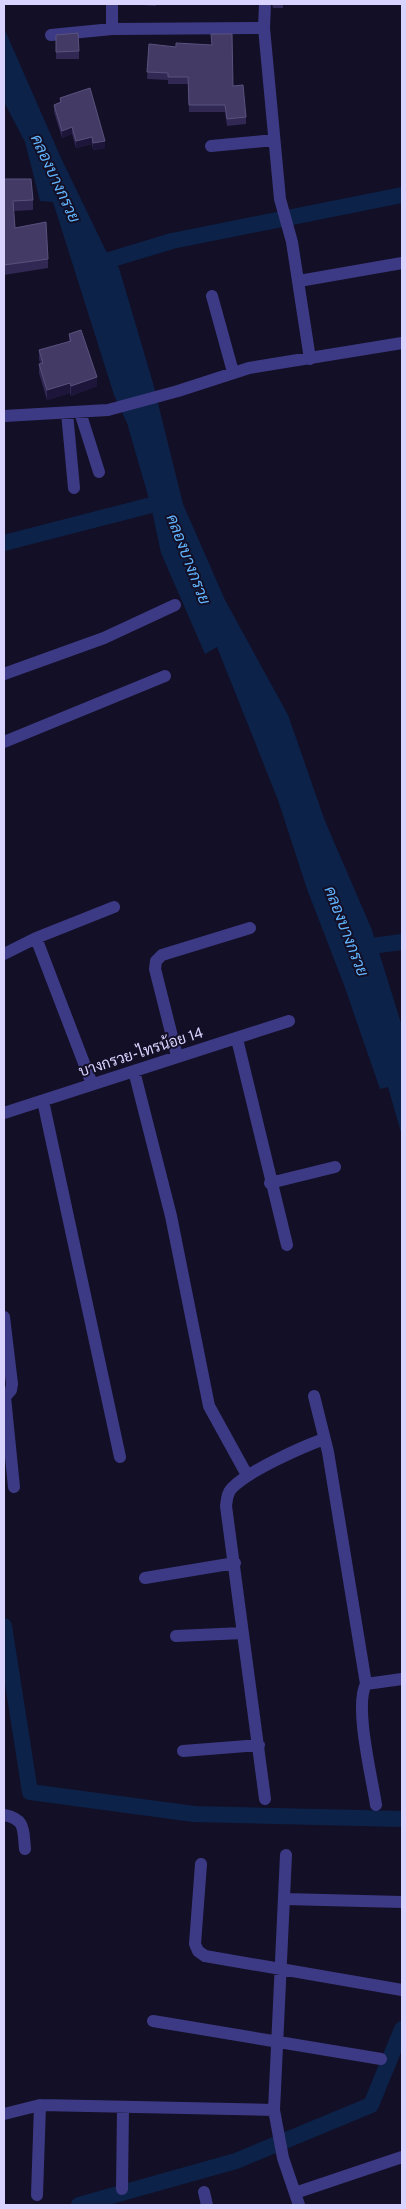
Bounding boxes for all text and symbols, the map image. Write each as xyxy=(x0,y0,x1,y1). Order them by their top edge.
water label: คลองบางกรวย xyxy=(25,131,83,226)
water label: คลองบางกรวย xyxy=(161,512,214,608)
water label: คลองบางกรวย xyxy=(319,884,372,980)
street label: บางกรวย-ไทรน้อย 14 xyxy=(76,1022,206,1083)

